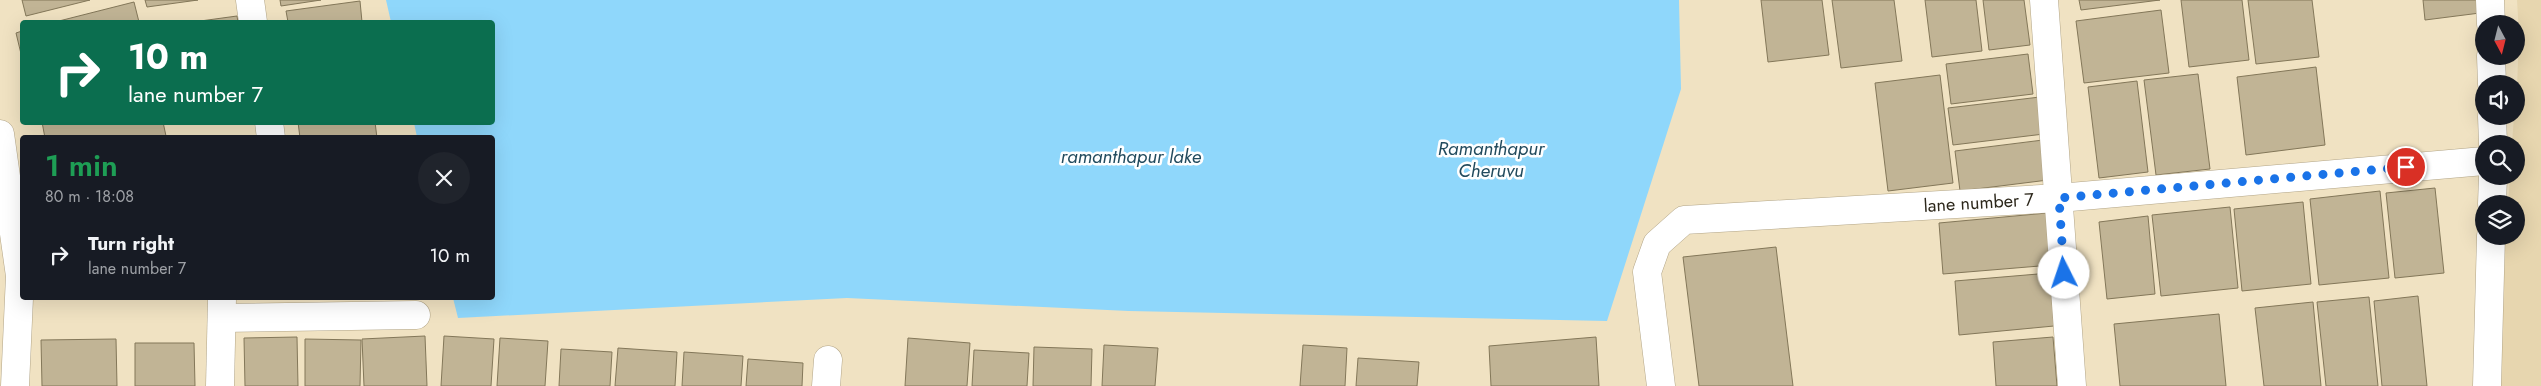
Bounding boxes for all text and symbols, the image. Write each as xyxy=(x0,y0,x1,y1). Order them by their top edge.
north arrow xyxy=(2475,15,2525,65)
map controls xyxy=(2475,15,2525,245)
text: 10 m xyxy=(128,32,208,82)
icon: right xyxy=(45,40,110,105)
button: sound xyxy=(2475,75,2525,125)
text: lane number 7 xyxy=(128,78,263,110)
water label: Ramanthapur Cheruvu xyxy=(1438,135,1546,184)
button: search xyxy=(2475,135,2525,185)
water label: ramanthapur lake xyxy=(1061,143,1202,170)
text: 1 min xyxy=(45,144,118,187)
pin xyxy=(2385,146,2427,188)
button: close xyxy=(418,152,470,204)
icon: arrive xyxy=(2392,153,2420,181)
text: 80 m · 18:08 xyxy=(45,185,134,208)
street label: lane number 7 xyxy=(1923,186,2035,219)
button: layers xyxy=(2475,195,2525,245)
text: Turn right xyxy=(88,230,174,257)
icon: right xyxy=(45,241,73,269)
text: 10 m xyxy=(430,242,470,269)
position arrow xyxy=(2037,246,2089,298)
text: lane number 7 xyxy=(88,257,186,280)

